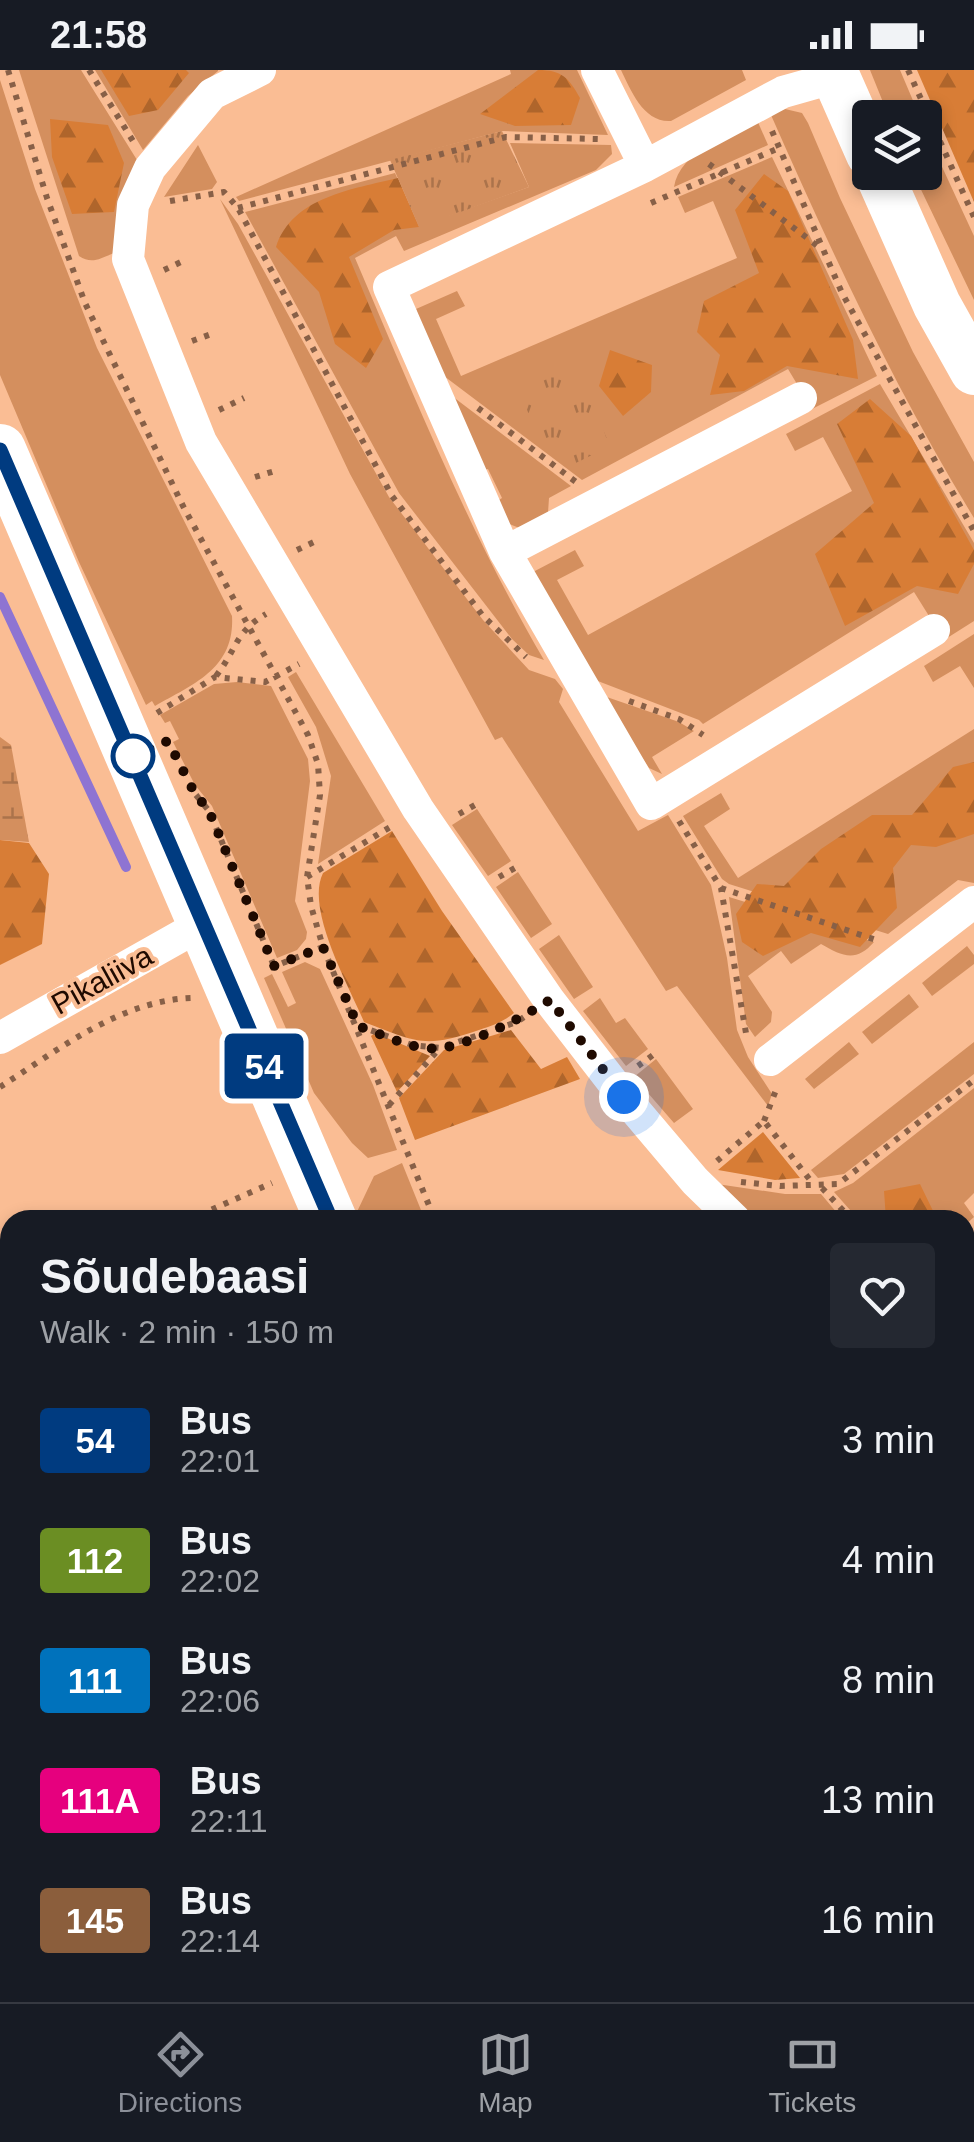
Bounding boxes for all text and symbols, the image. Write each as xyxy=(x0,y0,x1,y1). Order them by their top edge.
text: 21:58 xyxy=(50,14,147,56)
map controls xyxy=(852,100,942,190)
button: layers xyxy=(852,100,942,190)
unlabelled marker xyxy=(112,735,154,777)
street label: Pikaliiva xyxy=(46,938,158,1021)
line badge: 54 xyxy=(219,1034,309,1098)
text: 54 xyxy=(245,1047,283,1086)
your location xyxy=(599,1072,649,1122)
button: heart xyxy=(830,1243,935,1348)
text: Sõudebaasi xyxy=(40,1250,309,1303)
text: Walk · 2 min · 150 m xyxy=(40,1314,334,1350)
text: Bus xyxy=(180,1400,252,1442)
text: 3 min xyxy=(842,1419,935,1461)
text: 54 xyxy=(76,1421,114,1460)
text: 22:01 xyxy=(180,1443,260,1479)
text: Bus xyxy=(180,1520,252,1562)
text: 4 min xyxy=(842,1539,935,1581)
text: 112 xyxy=(67,1541,123,1580)
text: 22:02 xyxy=(180,1563,260,1599)
text: Bus xyxy=(180,1640,252,1682)
text: 8 min xyxy=(842,1659,935,1701)
text: 111 xyxy=(68,1661,122,1700)
text: 22:06 xyxy=(180,1683,260,1719)
text: Bus xyxy=(190,1760,262,1802)
text: 13 min xyxy=(821,1779,935,1821)
text: 111A xyxy=(60,1781,140,1820)
text: 22:11 xyxy=(190,1803,268,1839)
text: Bus xyxy=(180,1880,252,1922)
text: 16 min xyxy=(821,1899,935,1941)
text: 145 xyxy=(66,1901,124,1940)
text: 22:14 xyxy=(180,1923,260,1959)
tab: Directions xyxy=(118,2027,242,2119)
tab: Map xyxy=(478,2027,533,2119)
tab: Tickets xyxy=(769,2027,856,2119)

